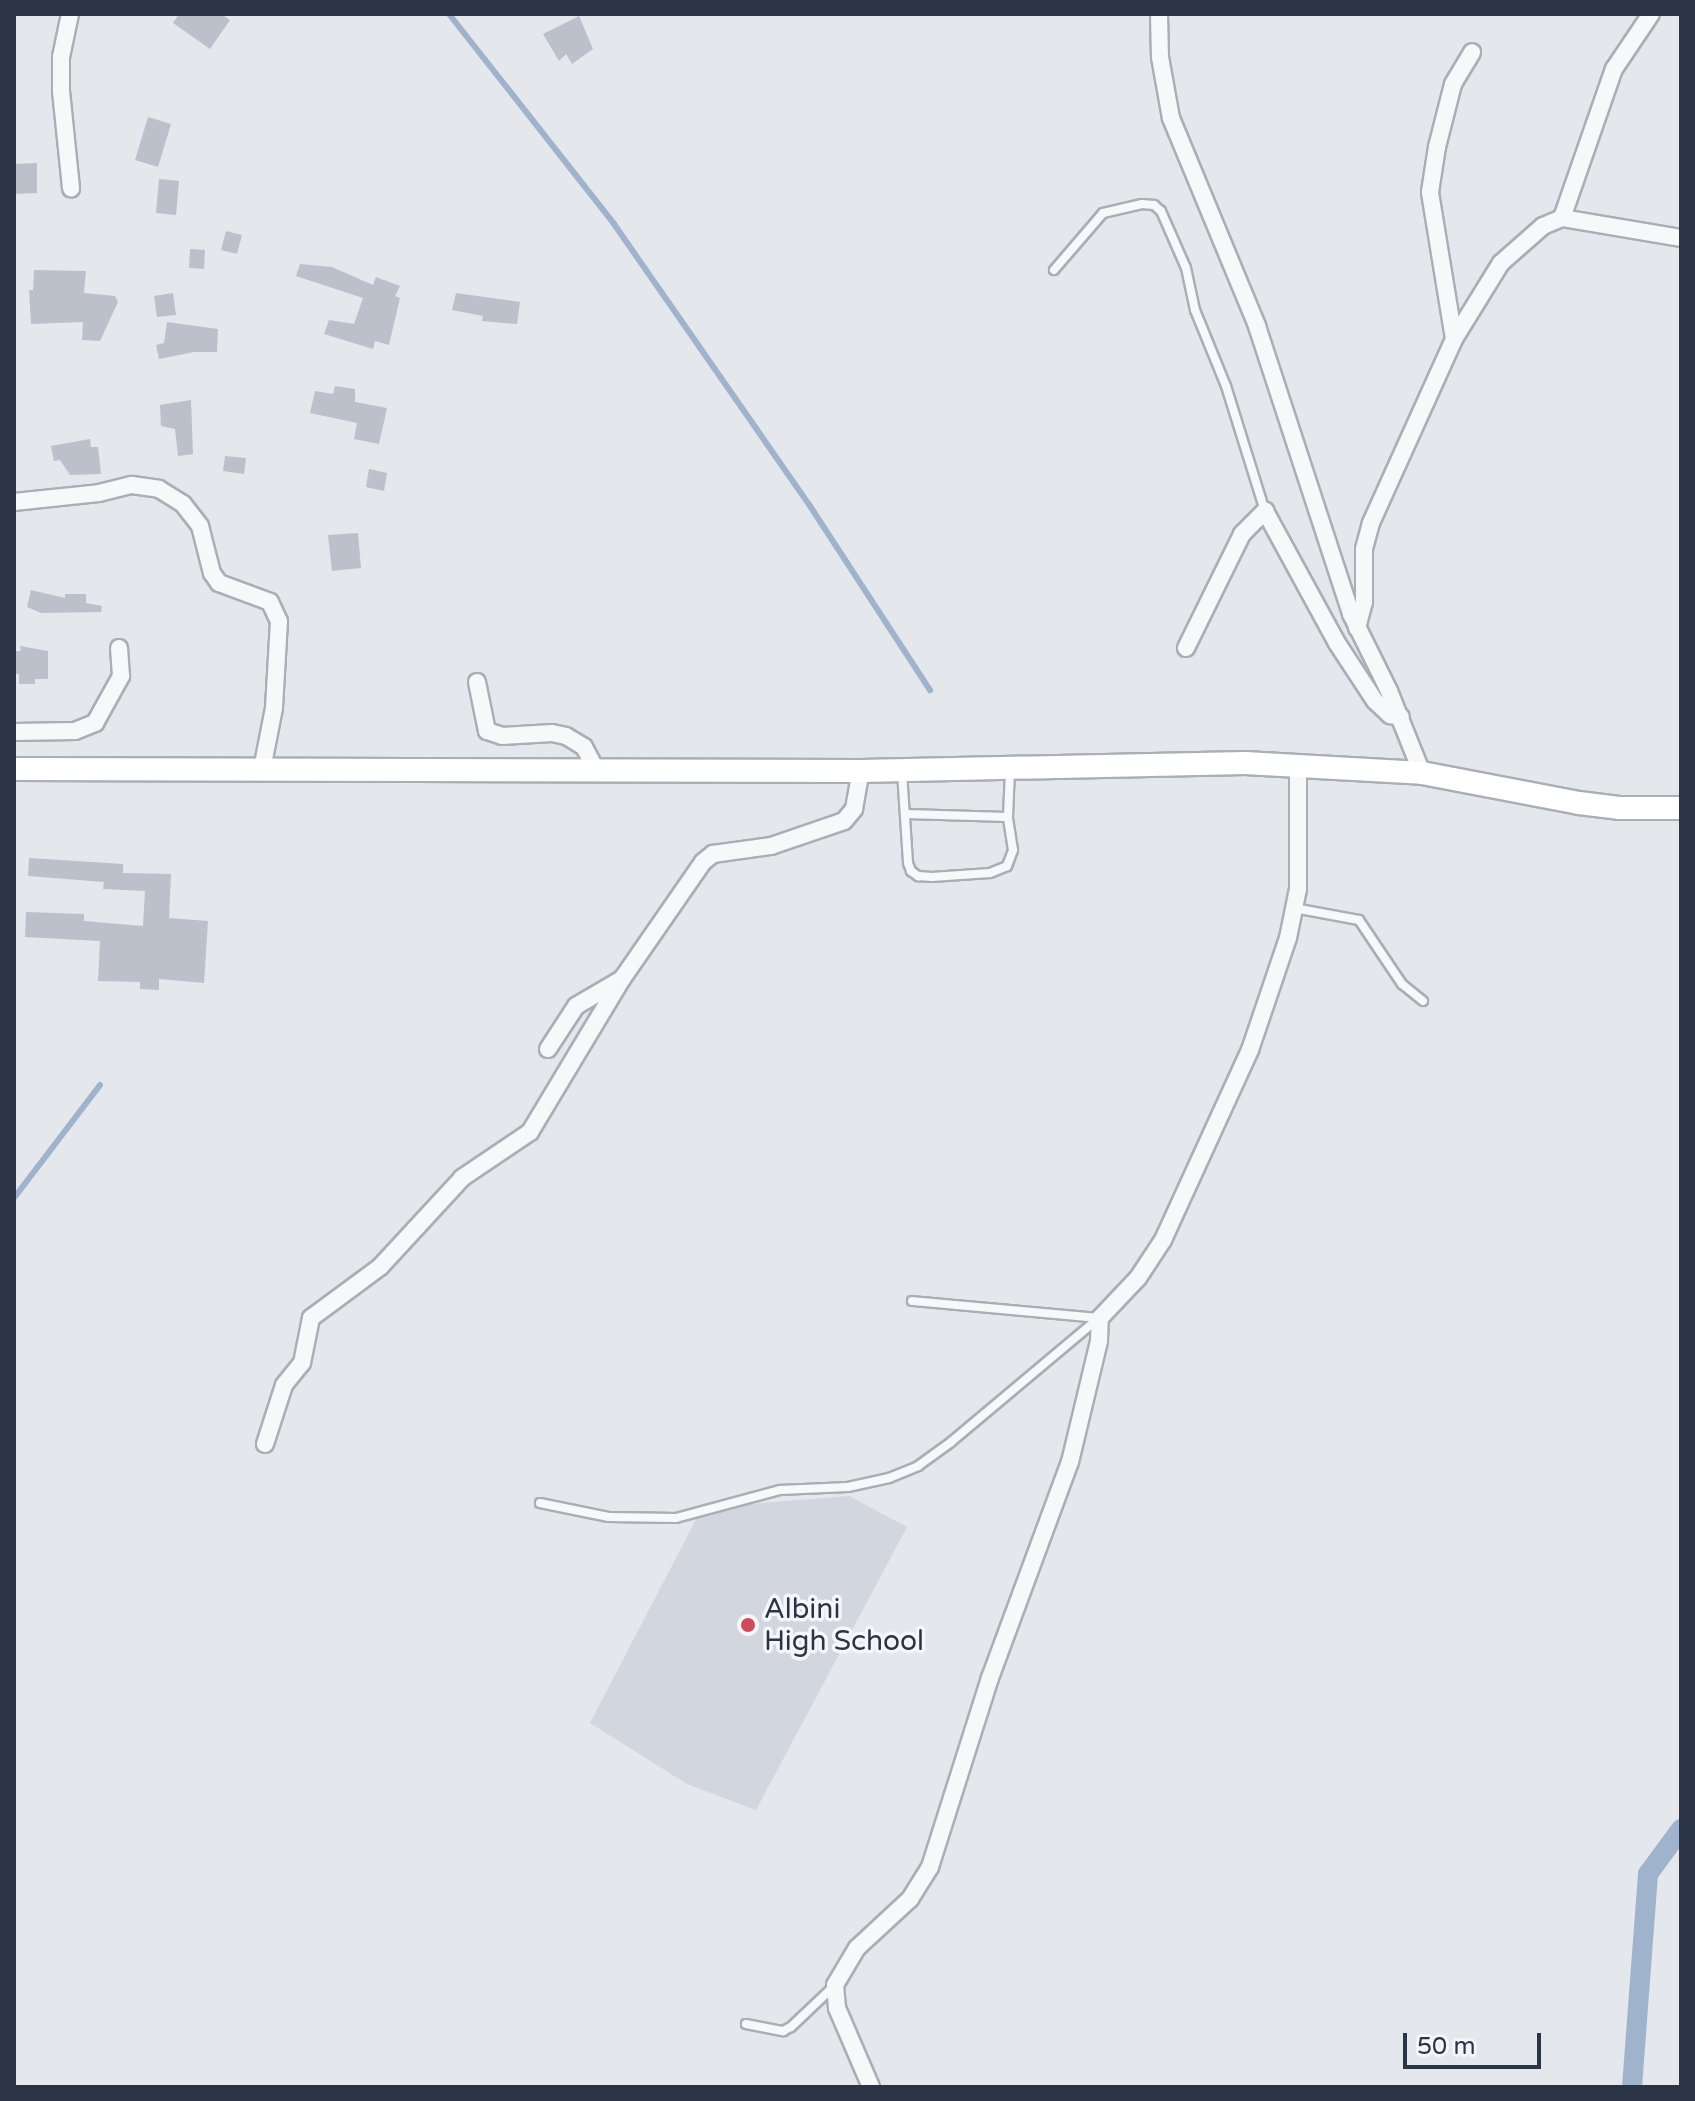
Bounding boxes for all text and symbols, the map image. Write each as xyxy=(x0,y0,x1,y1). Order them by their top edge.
place label: Albini High School xyxy=(764,1592,924,1658)
marker: Albini High School xyxy=(739,1616,757,1634)
scale bar xyxy=(1407,2017,1545,2067)
text: 50 m xyxy=(1417,2032,1475,2061)

